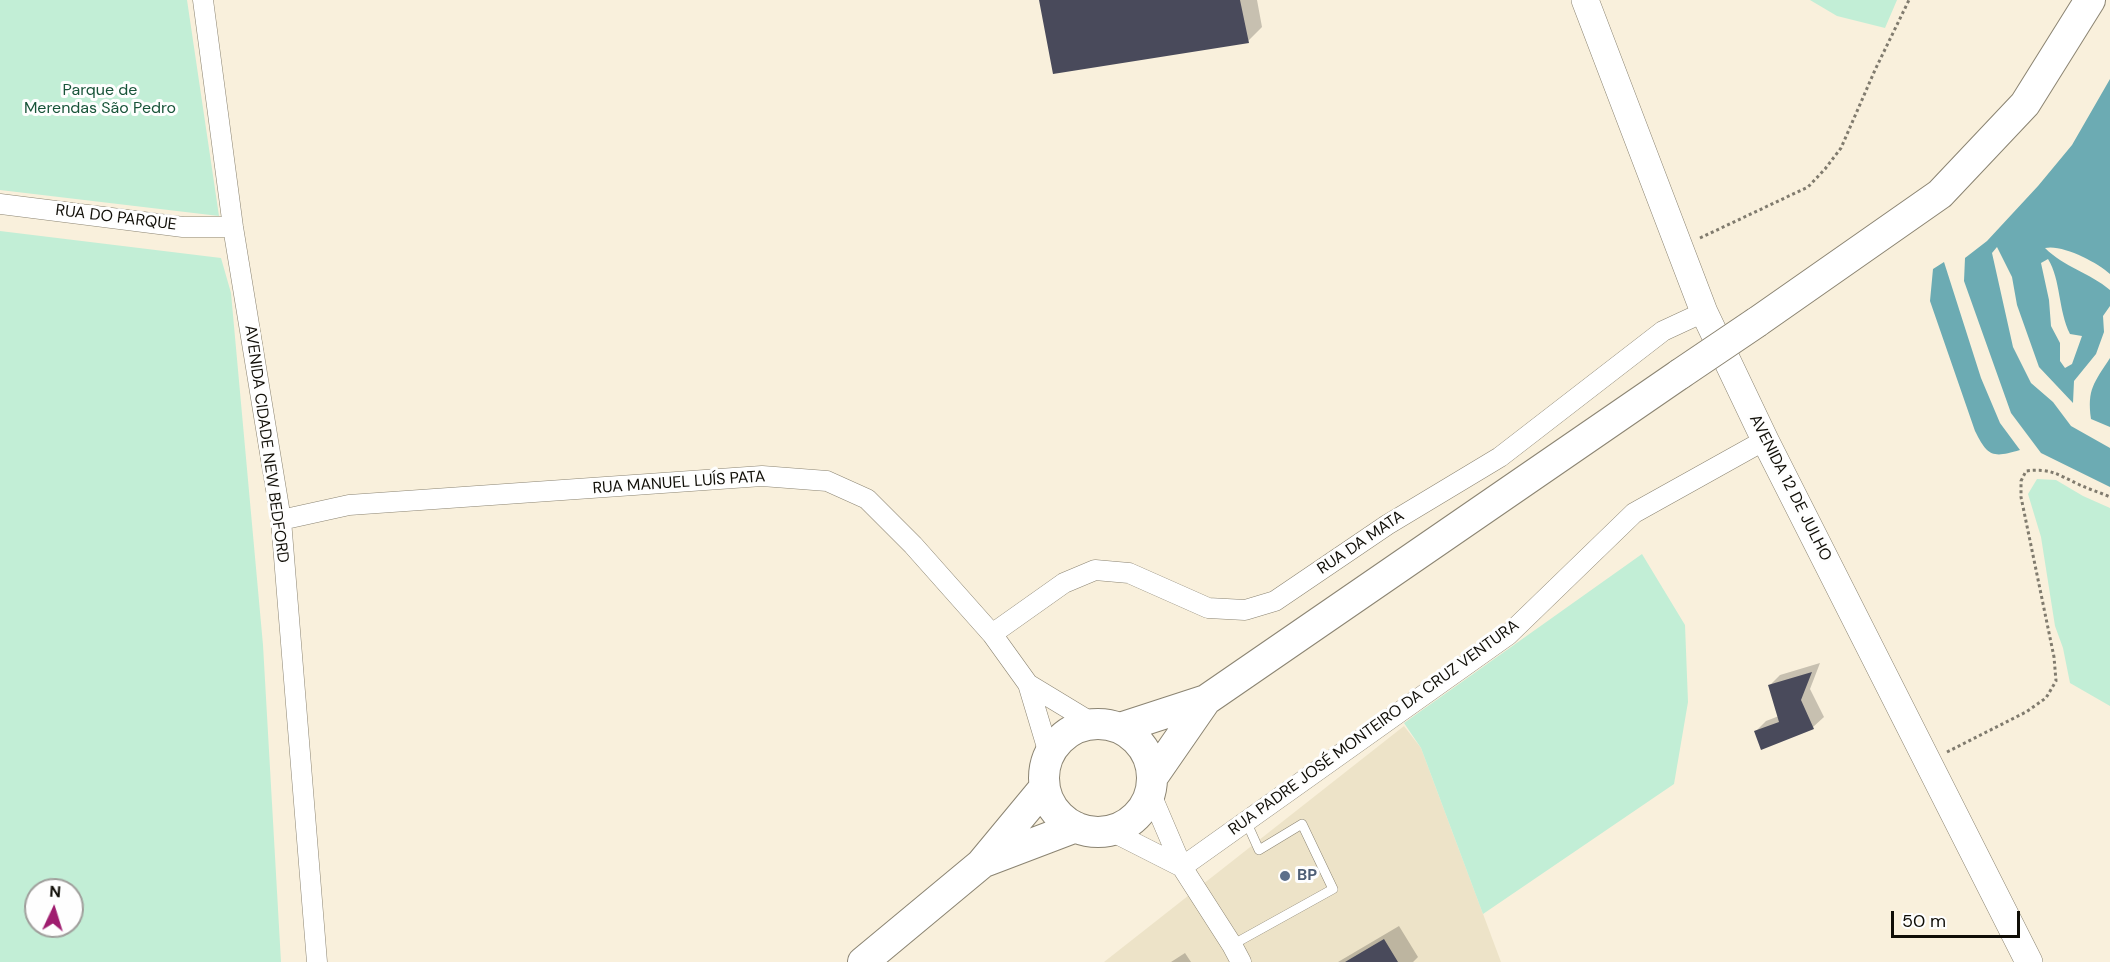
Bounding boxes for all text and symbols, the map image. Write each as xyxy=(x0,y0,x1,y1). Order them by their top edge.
park label: Parque de Merendas São Pedro xyxy=(24,81,176,119)
street label: RUA DO PARQUE xyxy=(54,201,178,235)
street label: AVENIDA CIDADE NEW BEDFORD xyxy=(240,324,292,564)
street label: AVENIDA 12 DE JULHO xyxy=(1745,412,1835,564)
street label: RUA MANUEL LUÍS PATA xyxy=(592,467,766,499)
street label: RUA DA MATA xyxy=(1314,507,1408,579)
street label: RUA PADRE JOSÉ MONTEIRO DA CRUZ VENTURA xyxy=(1225,616,1523,840)
place label: BP xyxy=(1297,866,1317,886)
marker: BP xyxy=(1278,869,1292,883)
north arrow xyxy=(24,878,84,938)
text: N xyxy=(49,881,62,902)
scale bar xyxy=(1894,899,2023,937)
text: 50 m xyxy=(1902,909,1946,933)

